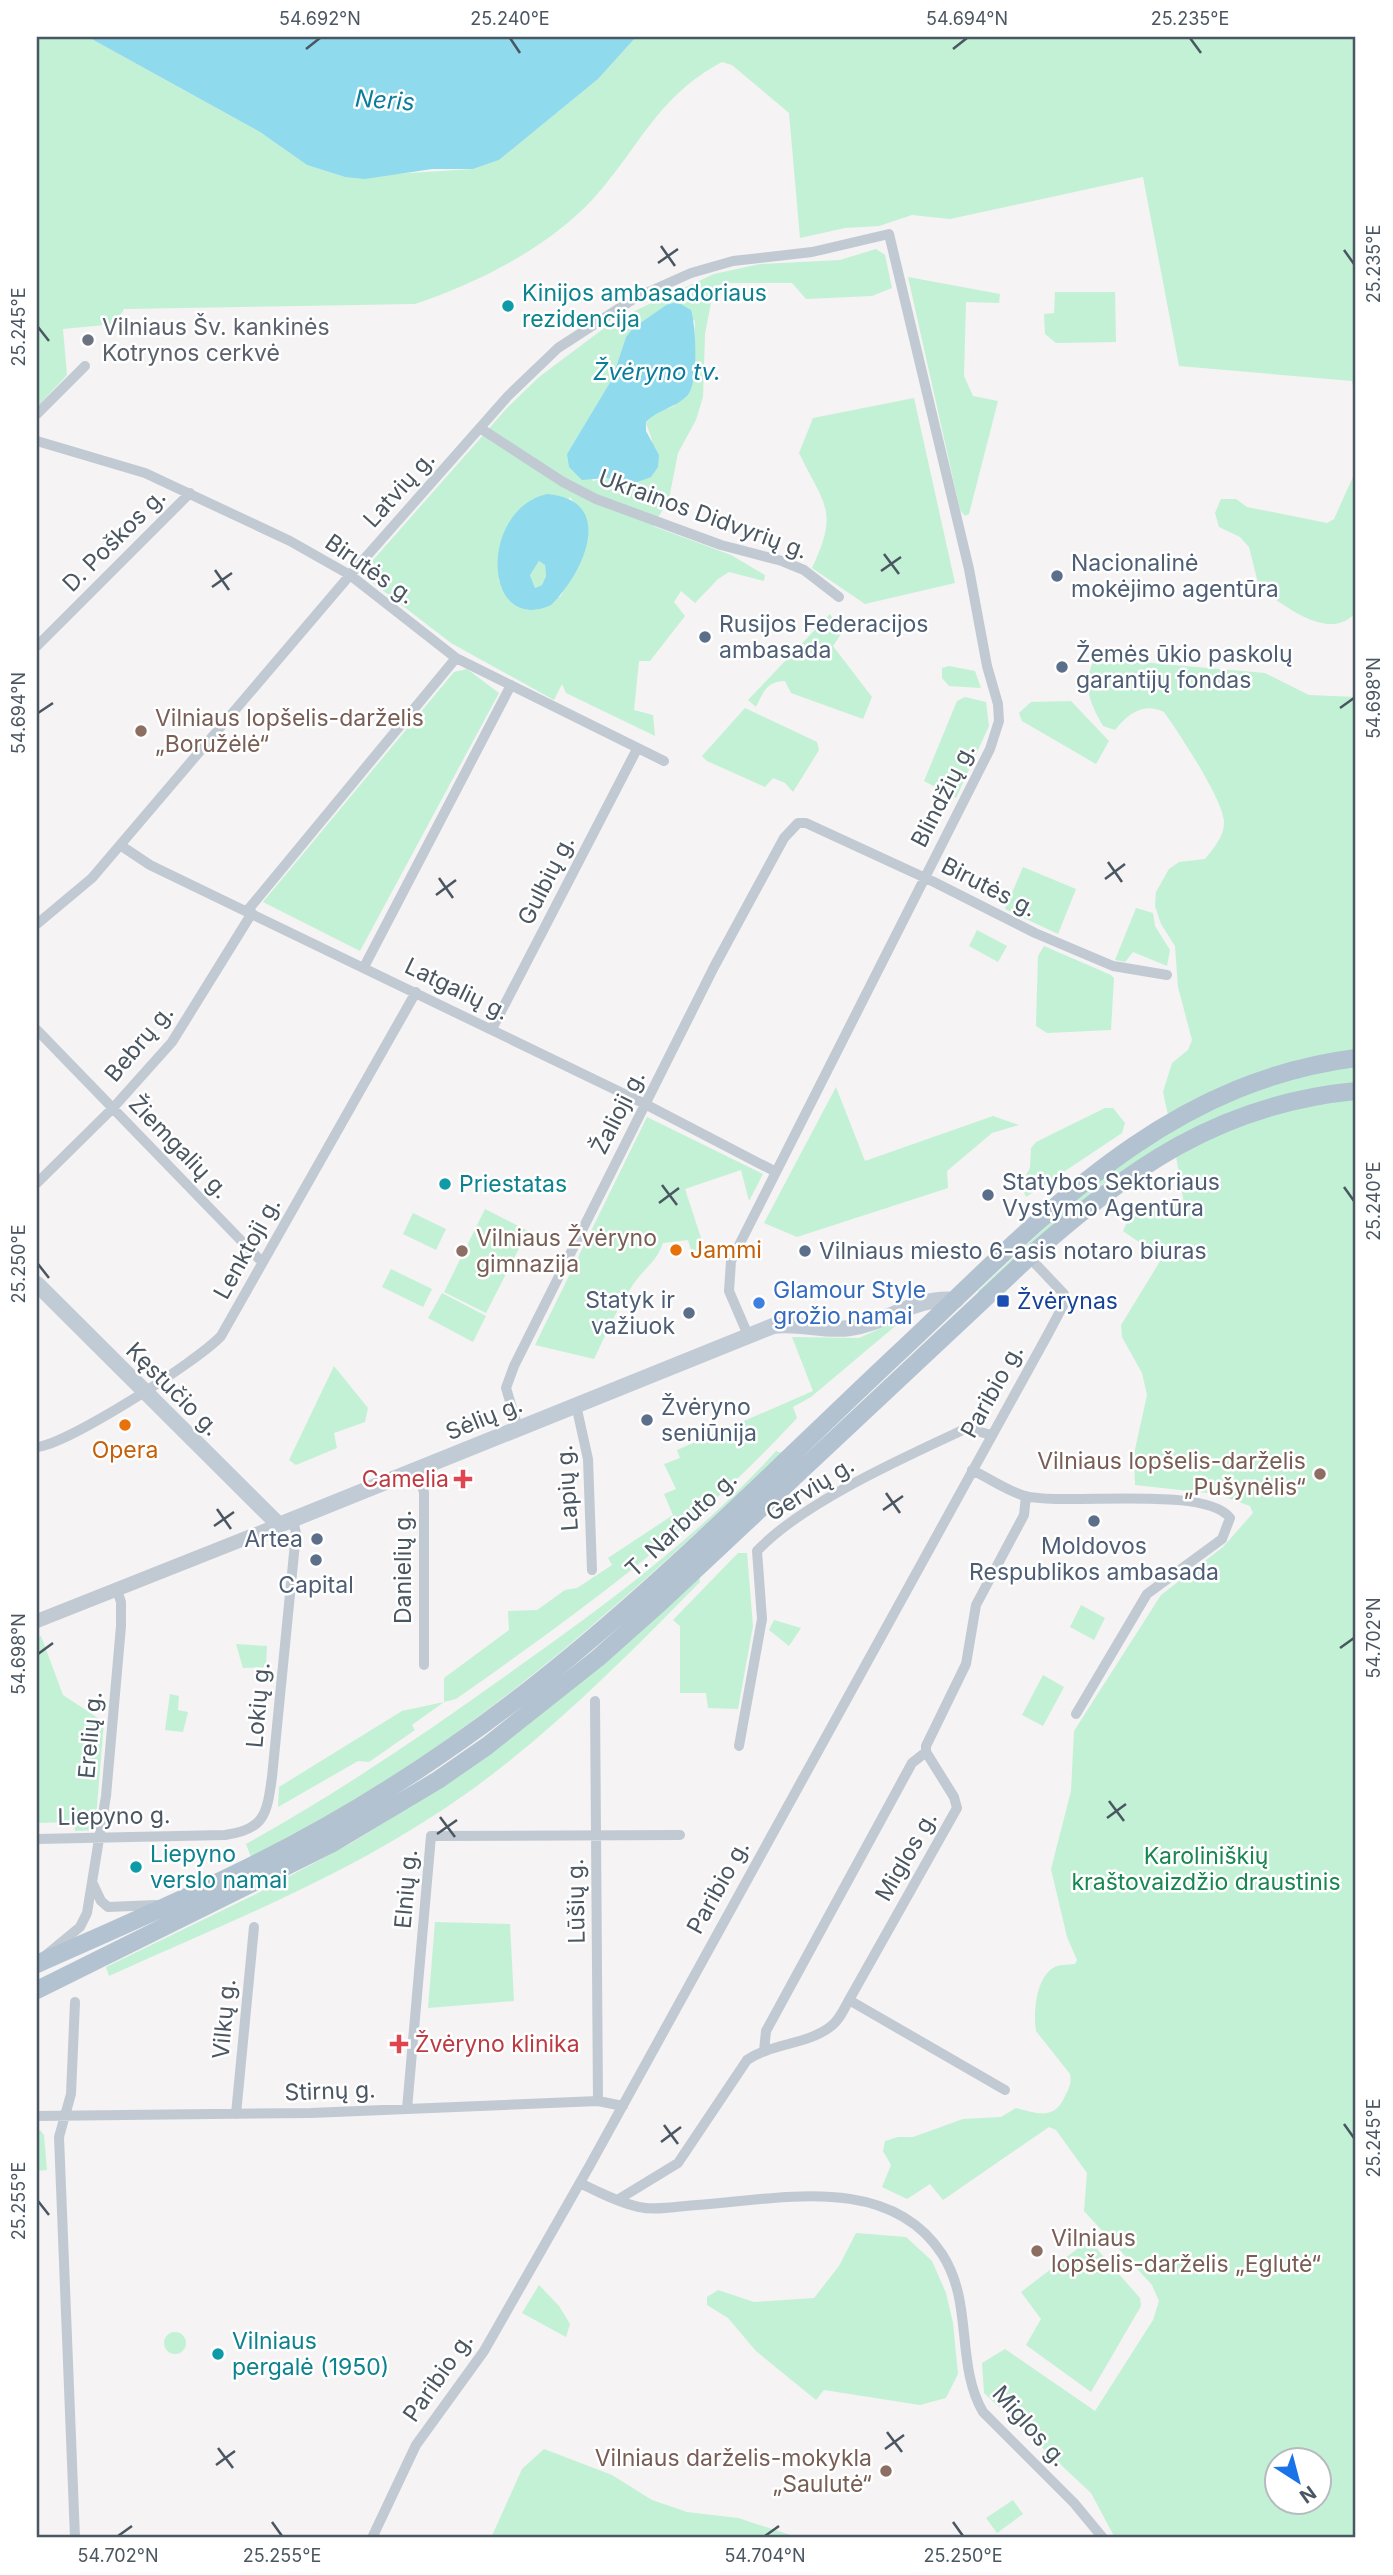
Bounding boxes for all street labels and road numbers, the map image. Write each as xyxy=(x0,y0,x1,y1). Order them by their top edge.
street label: Latvių g. xyxy=(357,445,441,533)
street label: Ukrainos Didvyrių g. xyxy=(595,463,811,565)
street label: D. Poškos g. xyxy=(57,483,171,597)
street label: Birutės g. xyxy=(320,528,420,610)
street label: Blindžių g. xyxy=(905,738,981,852)
street label: Gulbių g. xyxy=(512,831,580,929)
street label: Birutės g. xyxy=(937,851,1041,923)
street label: Latgalių g. xyxy=(400,952,514,1026)
street label: Bebrų g. xyxy=(99,999,179,1087)
street label: Žalioji g. xyxy=(585,1065,651,1159)
street label: Žiemgalių g. xyxy=(123,1090,235,1204)
street label: Lenktoji g. xyxy=(208,1192,286,1304)
street label: Kęstučio g. xyxy=(120,1336,226,1442)
street label: Paribio g. xyxy=(955,1339,1029,1443)
street label: Sėlių g. xyxy=(442,1390,526,1446)
street label: Lapių g. xyxy=(550,1444,584,1532)
street label: Gervių g. xyxy=(761,1451,859,1527)
street label: T. Narbuto g. xyxy=(619,1465,743,1583)
street label: Danielių g. xyxy=(389,1510,417,1624)
street label: Lokių g. xyxy=(240,1661,276,1749)
street label: Erelių g. xyxy=(72,1690,108,1780)
street label: Liepyno g. xyxy=(57,1801,171,1831)
street label: Miglos g. xyxy=(869,1806,943,1906)
street label: Paribio g. xyxy=(681,1835,755,1939)
street label: Elnių g. xyxy=(389,1848,423,1930)
street label: Lūšių g. xyxy=(561,1858,591,1944)
street label: Vilkų g. xyxy=(207,1978,241,2060)
street label: Stirnų g. xyxy=(284,2075,376,2107)
street label: Paribio g. xyxy=(397,2327,479,2427)
street label: Miglos g. xyxy=(986,2380,1074,2472)

